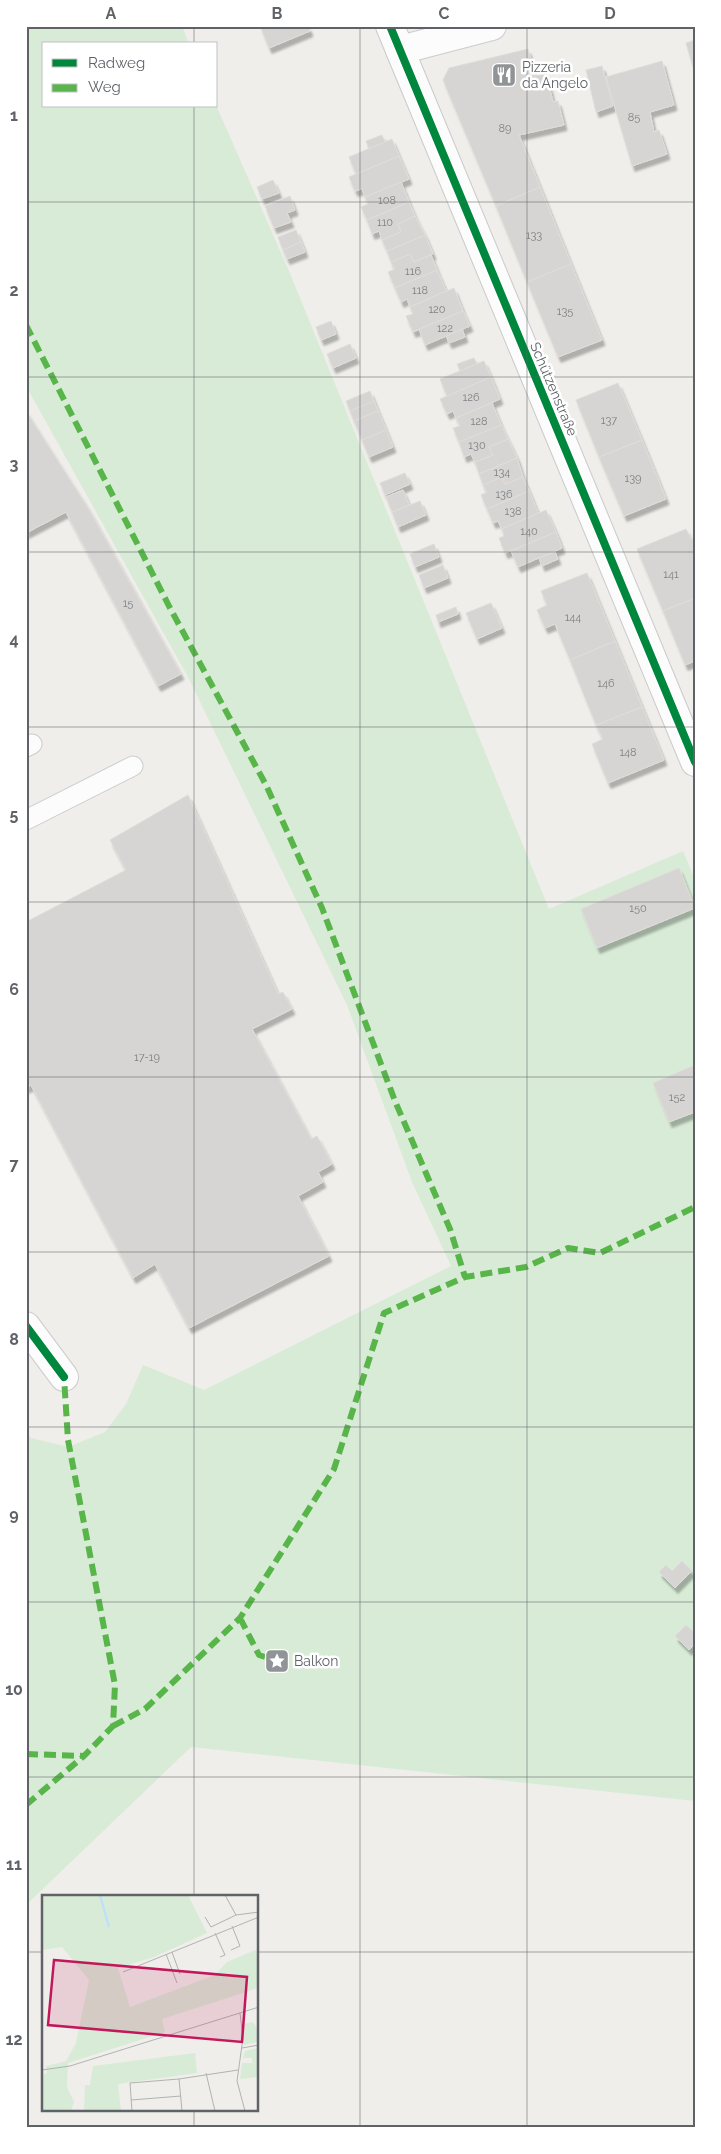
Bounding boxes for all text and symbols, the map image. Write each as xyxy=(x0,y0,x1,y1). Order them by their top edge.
text: A xyxy=(106,4,117,23)
text: B xyxy=(272,4,283,23)
text: C xyxy=(439,4,450,23)
text: D xyxy=(604,4,616,23)
legend xyxy=(42,42,218,108)
text: Radweg xyxy=(88,54,145,72)
place label: Pizzeria da Angelo xyxy=(522,59,588,91)
restaurant icon: Pizzeria da Angelo xyxy=(491,62,517,88)
text: Weg xyxy=(88,78,121,96)
text: 1 xyxy=(10,106,18,125)
house number: 85 xyxy=(628,111,640,124)
house number: 89 xyxy=(499,122,511,135)
house number: 108 xyxy=(378,194,396,207)
house number: 110 xyxy=(377,216,393,229)
house number: 133 xyxy=(526,229,542,242)
house number: 116 xyxy=(405,265,421,278)
text: 2 xyxy=(9,281,19,300)
house number: 118 xyxy=(412,284,428,297)
house number: 120 xyxy=(428,303,446,316)
house number: 135 xyxy=(557,305,573,318)
house number: 122 xyxy=(437,322,453,335)
street label: Schützenstraße xyxy=(527,340,581,438)
house number: 126 xyxy=(462,391,480,404)
house number: 137 xyxy=(601,414,617,427)
house number: 128 xyxy=(471,415,487,428)
house number: 130 xyxy=(468,439,486,452)
text: 3 xyxy=(10,455,19,474)
house number: 134 xyxy=(494,466,510,479)
house number: 139 xyxy=(624,472,642,485)
house number: 136 xyxy=(495,488,513,501)
house number: 138 xyxy=(504,505,522,518)
house number: 140 xyxy=(520,525,538,538)
house number: 141 xyxy=(663,568,679,581)
house number: 15 xyxy=(123,597,133,610)
house number: 144 xyxy=(565,611,581,624)
text: 4 xyxy=(9,630,19,649)
house number: 146 xyxy=(597,677,615,690)
house number: 148 xyxy=(619,746,637,759)
text: 5 xyxy=(10,805,19,824)
house number: 150 xyxy=(629,902,647,915)
text: 6 xyxy=(9,980,19,999)
house number: 17-19 xyxy=(134,1051,160,1064)
house number: 152 xyxy=(669,1091,685,1104)
text: 7 xyxy=(10,1155,19,1174)
text: 8 xyxy=(9,1330,19,1349)
text: 9 xyxy=(9,1505,19,1524)
place icon: Balkon xyxy=(264,1648,290,1674)
place label: Balkon xyxy=(294,1653,338,1669)
text: 10 xyxy=(5,1680,23,1699)
text: 11 xyxy=(6,1855,22,1874)
inset map xyxy=(42,1895,259,2112)
text: 12 xyxy=(6,2030,22,2049)

